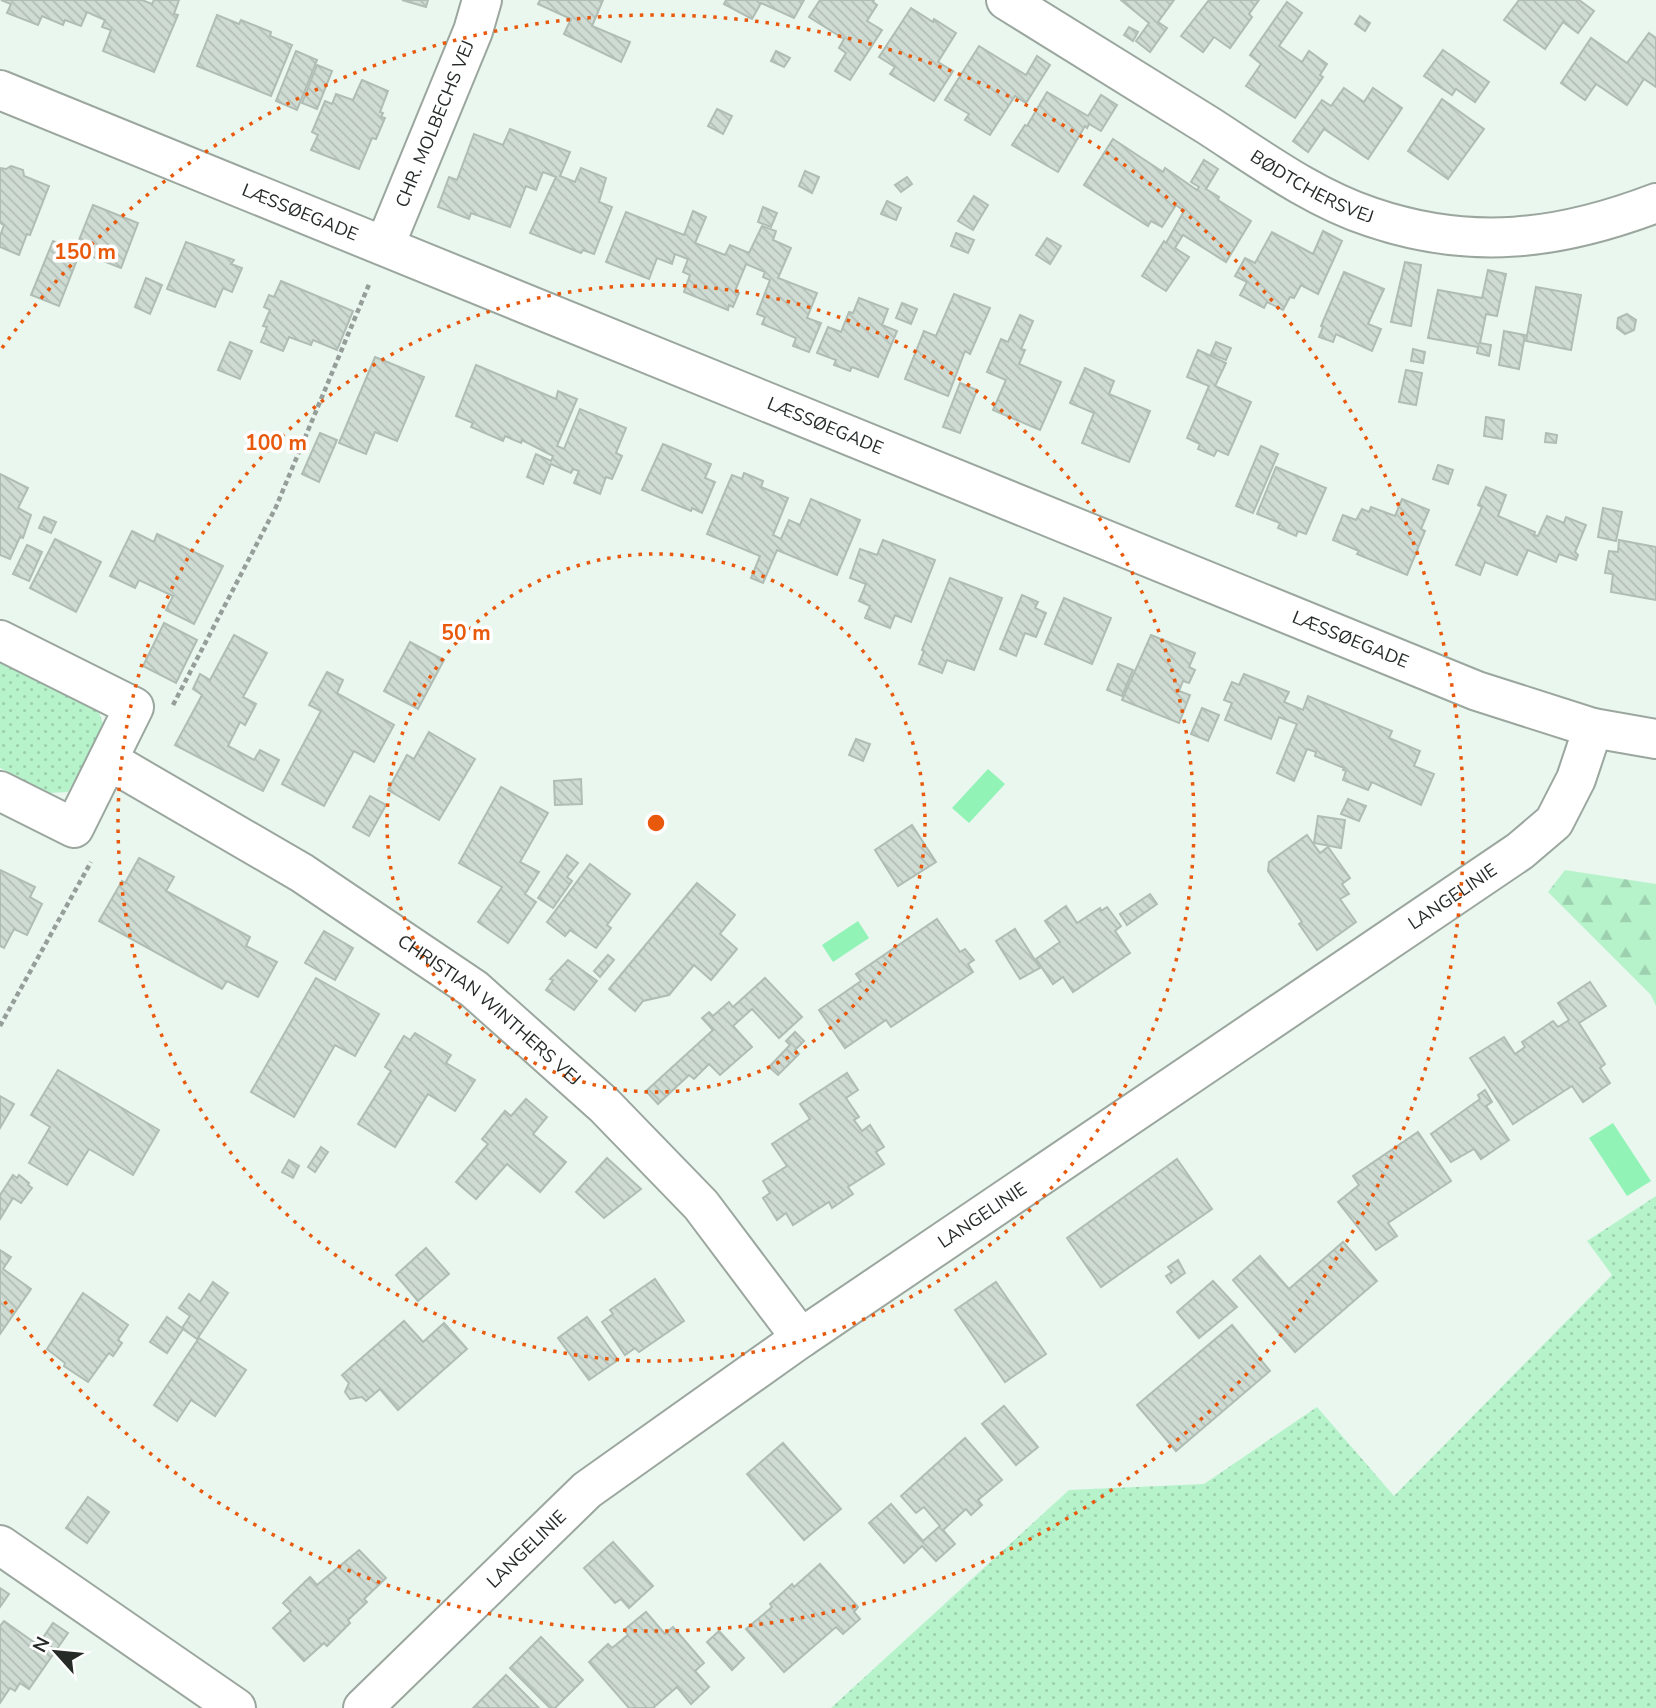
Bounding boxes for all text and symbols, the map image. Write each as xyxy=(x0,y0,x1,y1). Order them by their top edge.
street label: CHR. MOLBECHS VEJ xyxy=(390,37,480,211)
street label: BØDTCHERSVEJ xyxy=(1246,144,1377,229)
street label: LÆSSØEGADE xyxy=(238,178,362,246)
text: 150 m xyxy=(54,238,116,266)
street label: LÆSSØEGADE xyxy=(764,391,887,460)
text: 100 m xyxy=(245,429,307,457)
street label: LÆSSØEGADE xyxy=(1289,605,1412,674)
text: 50 m xyxy=(441,619,491,647)
centre of rings xyxy=(644,811,668,835)
street label: LANGELINIE xyxy=(1403,858,1502,935)
street label: CHRISTIAN WINTHERS VEJ xyxy=(393,929,586,1091)
street label: LANGELINIE xyxy=(933,1177,1031,1254)
street label: LANGELINIE xyxy=(481,1505,571,1593)
north arrow xyxy=(21,1617,91,1687)
text: N xyxy=(27,1632,57,1657)

